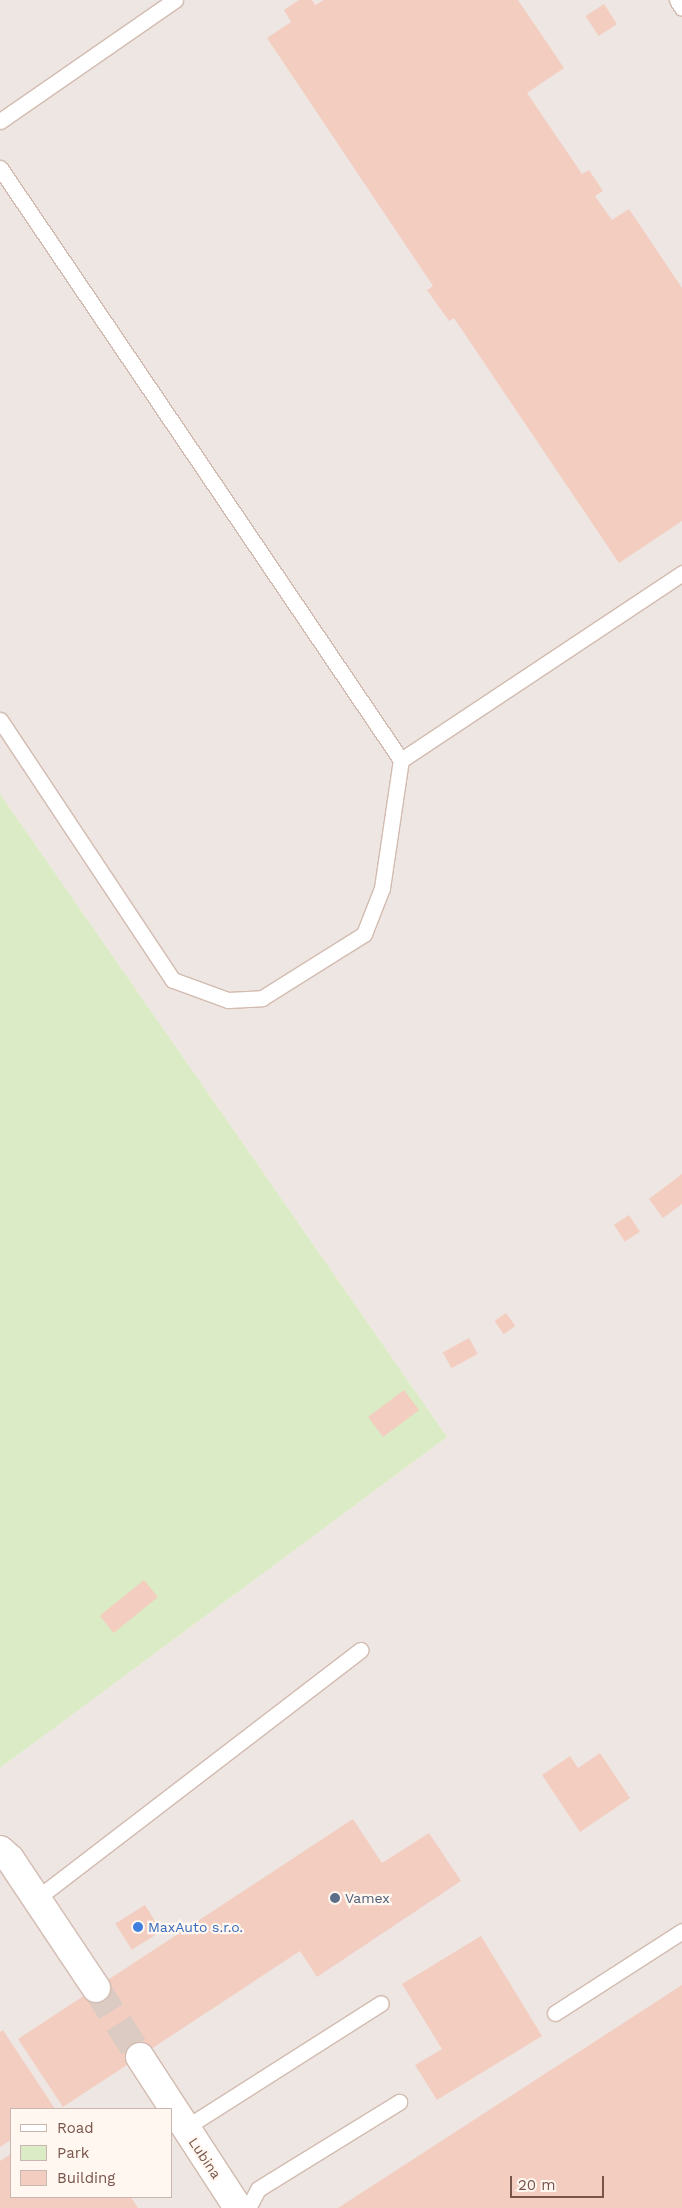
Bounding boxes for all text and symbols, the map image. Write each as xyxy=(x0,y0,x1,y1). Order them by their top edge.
place label: Vamex xyxy=(345,1890,390,1906)
marker: Vamex xyxy=(329,1892,341,1904)
place label: MaxAuto s.r.o. xyxy=(148,1919,243,1935)
marker: MaxAuto s.r.o. xyxy=(132,1921,144,1933)
legend xyxy=(10,2108,172,2198)
text: Road xyxy=(57,2119,94,2137)
street label: Lubina xyxy=(185,2134,225,2182)
text: Park xyxy=(57,2144,89,2162)
scale bar xyxy=(512,2166,606,2198)
text: Building xyxy=(57,2169,115,2187)
text: 20 m xyxy=(518,2176,556,2194)

